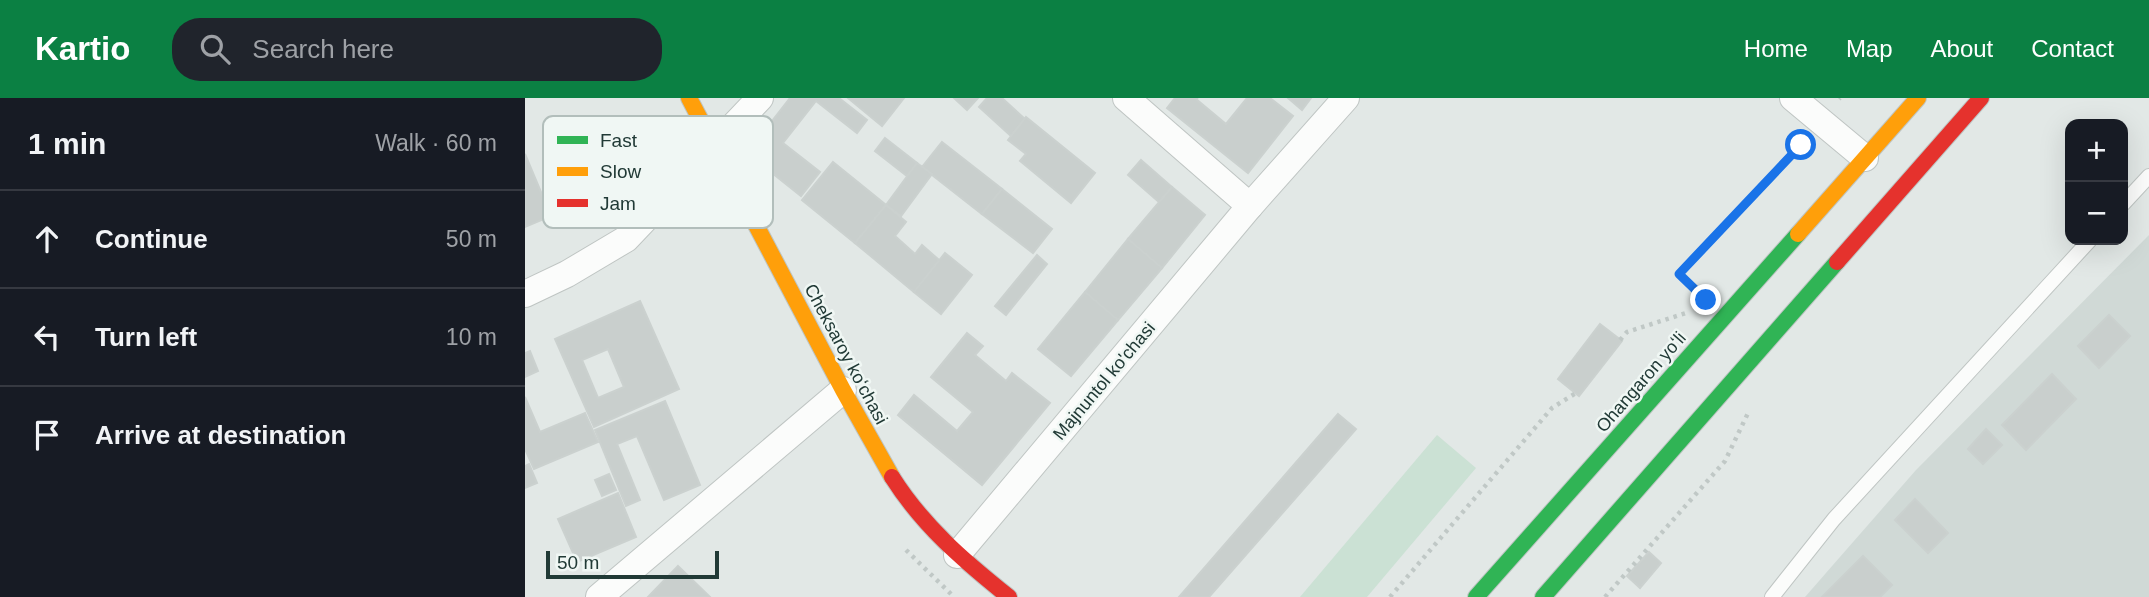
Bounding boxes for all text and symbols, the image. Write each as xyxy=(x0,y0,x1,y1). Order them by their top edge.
search box xyxy=(172,18,662,81)
text: Kartio xyxy=(35,30,130,67)
icon: search xyxy=(196,30,234,68)
text: Search here xyxy=(252,34,394,64)
text: Home xyxy=(1744,35,1808,62)
text: Map xyxy=(1846,35,1893,62)
text: About xyxy=(1931,35,1993,62)
text: Contact xyxy=(2031,35,2114,62)
legend xyxy=(543,116,773,228)
map controls xyxy=(2065,119,2128,245)
button: + xyxy=(2065,119,2128,182)
text: 1 min xyxy=(28,127,106,160)
route start xyxy=(1785,129,1816,160)
text: Walk · 60 m xyxy=(375,130,497,156)
text: Fast xyxy=(600,130,638,151)
text: Slow xyxy=(600,161,641,182)
button: − xyxy=(2065,182,2128,245)
text: Jam xyxy=(600,193,636,214)
icon: ahead xyxy=(28,220,66,258)
text: Continue xyxy=(95,224,208,254)
text: 50 m xyxy=(446,226,497,252)
street label: Cheksaroy koʻchasi xyxy=(801,280,891,428)
route end xyxy=(1690,284,1721,315)
icon: left xyxy=(28,318,66,356)
street label: Majnuntol ko'chasi xyxy=(1049,318,1159,444)
text: Turn left xyxy=(95,322,197,352)
text: 10 m xyxy=(446,324,497,350)
street label: Ohangaron yoʻli xyxy=(1592,328,1690,436)
icon: arrive xyxy=(28,416,66,454)
text: Arrive at destination xyxy=(95,420,346,450)
scale bar xyxy=(546,548,719,580)
text: 50 m xyxy=(557,552,599,573)

